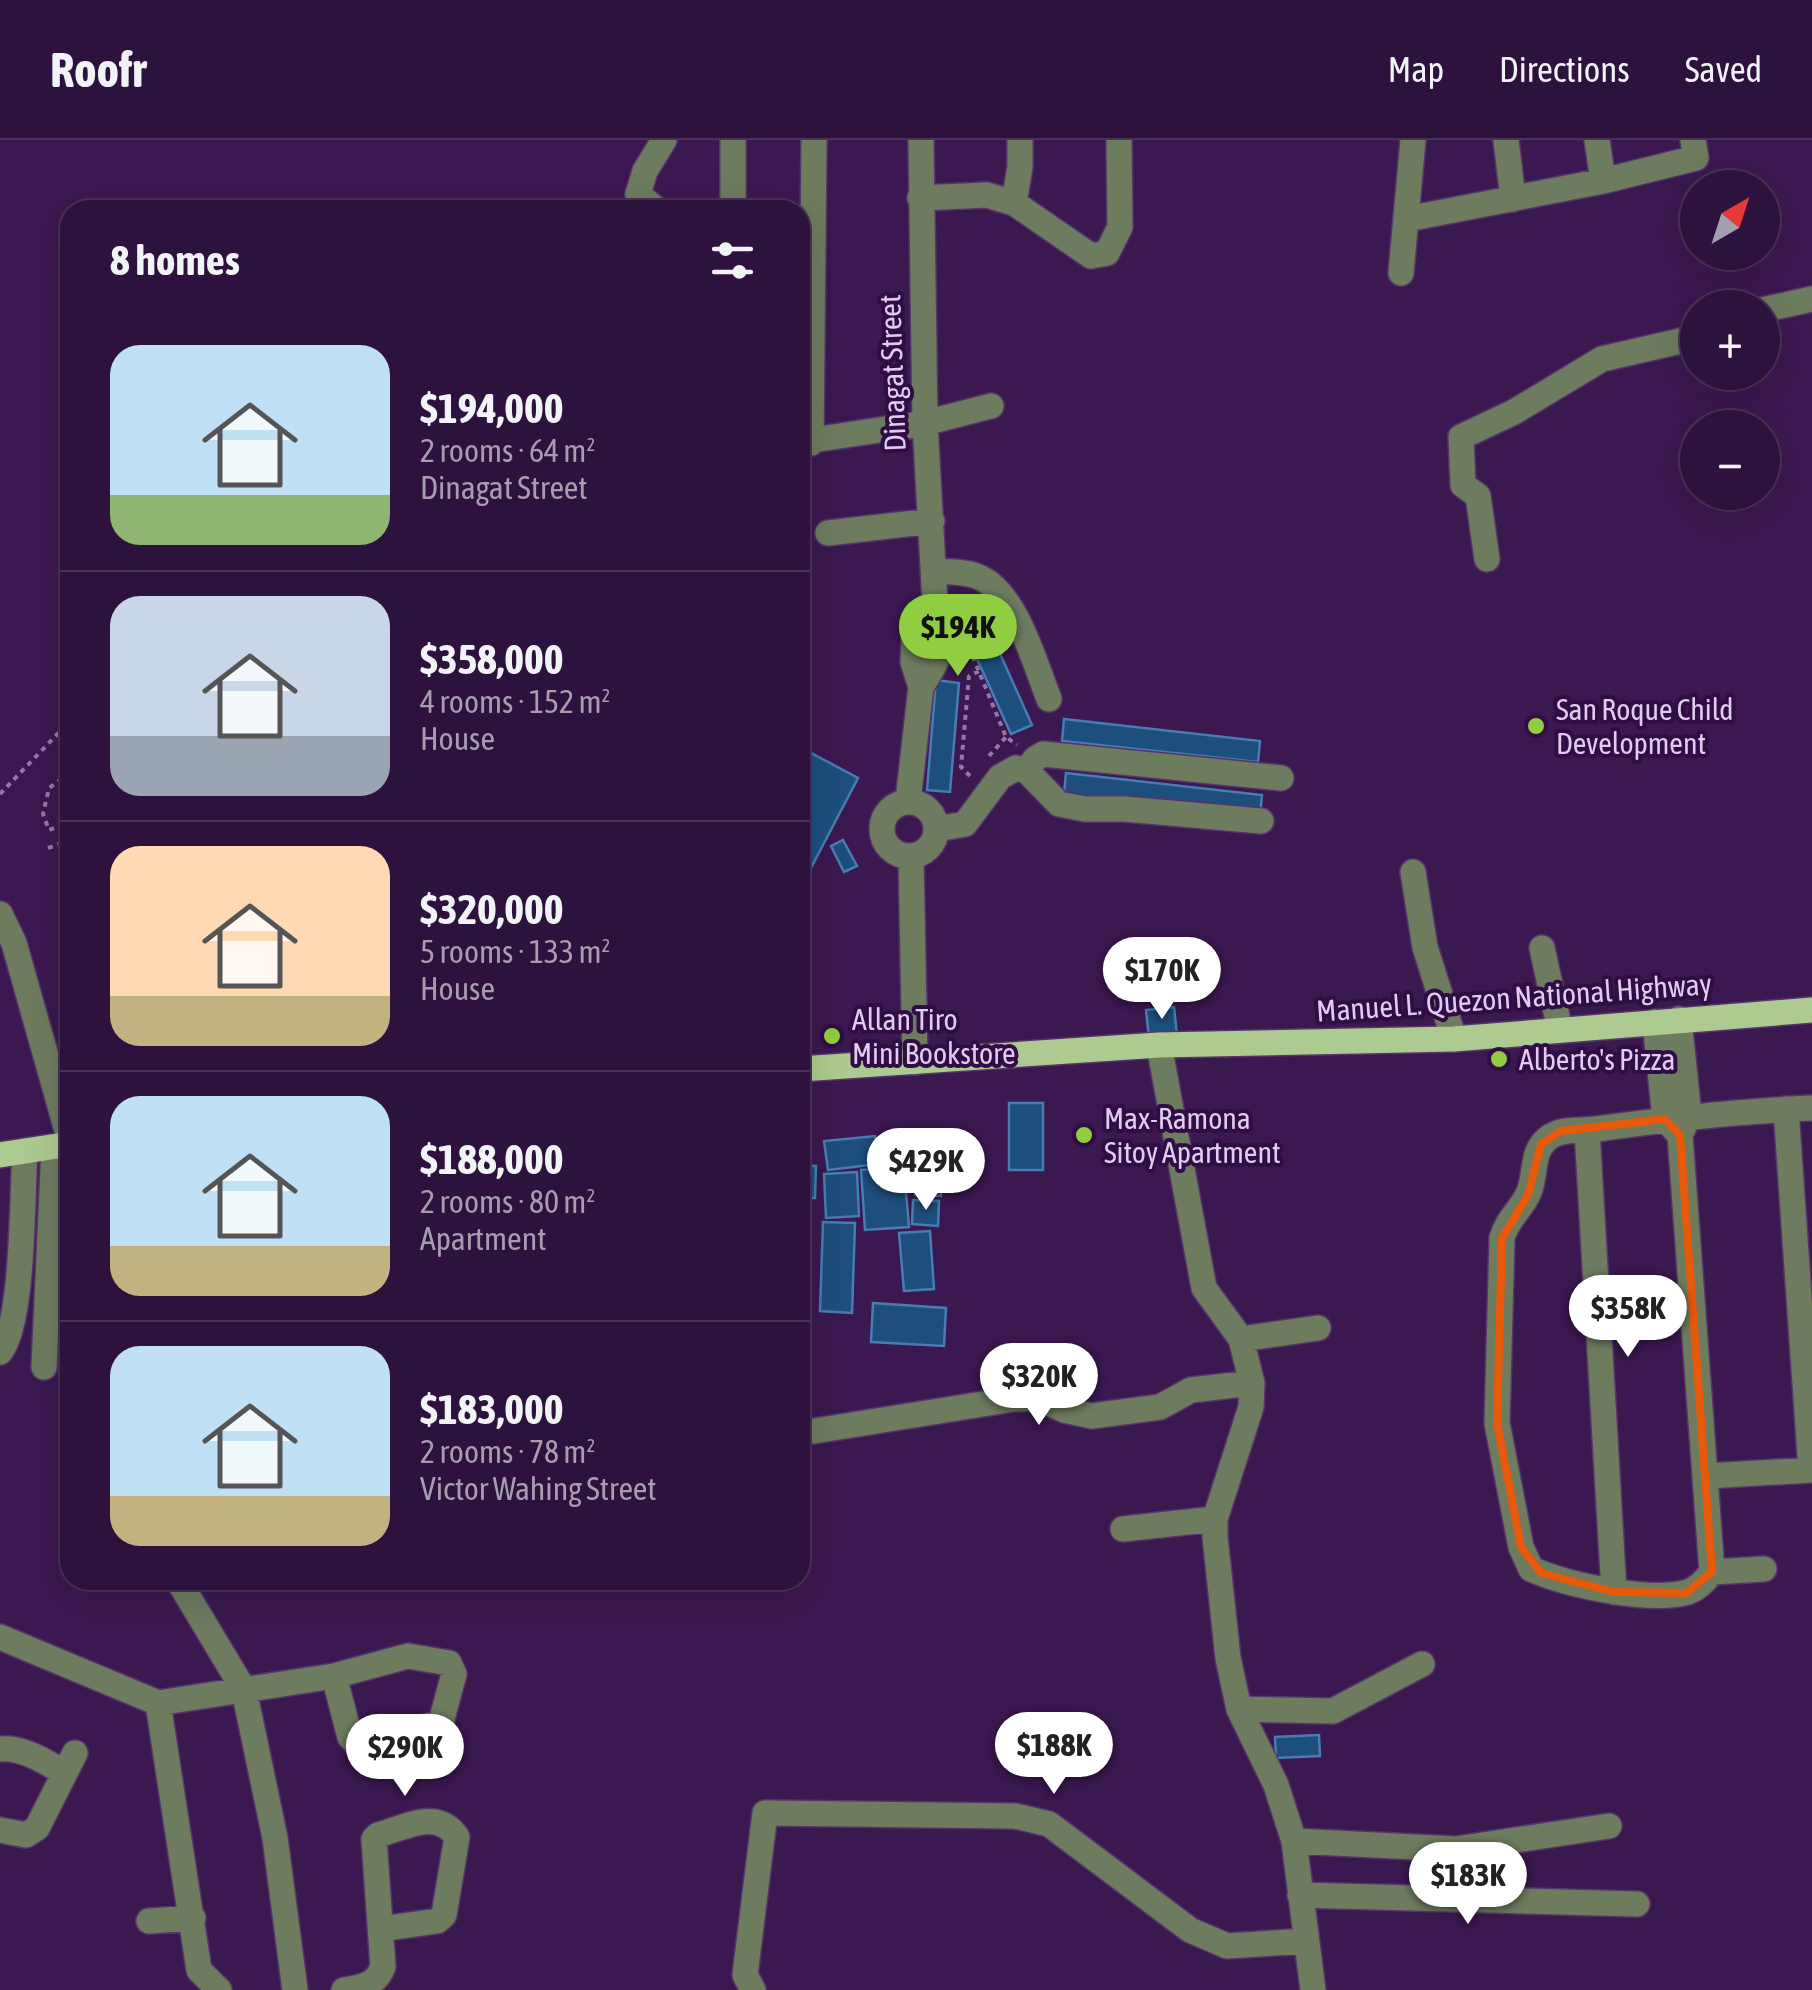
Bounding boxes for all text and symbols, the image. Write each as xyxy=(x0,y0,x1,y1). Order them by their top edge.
text: Roofr xyxy=(50,42,147,97)
text: Map xyxy=(1388,49,1444,89)
text: Directions xyxy=(1499,49,1630,89)
text: Saved xyxy=(1685,49,1762,89)
north arrow xyxy=(1680,170,1780,270)
map controls xyxy=(1680,170,1780,510)
icon: filters xyxy=(705,233,760,288)
text: 8 homes xyxy=(110,236,240,284)
button: + xyxy=(1680,290,1780,390)
street label: Dinagat Street xyxy=(872,294,912,452)
text: $194,000 xyxy=(420,384,564,432)
icon: home xyxy=(190,385,310,505)
button: − xyxy=(1680,410,1780,510)
text: 2 rooms · 64 m² xyxy=(420,432,595,469)
text: Dinagat Street xyxy=(420,469,588,506)
pin: $194K xyxy=(888,594,1028,679)
text: $194K xyxy=(921,608,995,645)
text: $358,000 xyxy=(420,635,564,683)
icon: home xyxy=(190,636,310,756)
text: 4 rooms · 152 m² xyxy=(420,683,610,720)
place label: San Roque Child Development xyxy=(1556,692,1734,760)
marker: San Roque Child Development xyxy=(1525,715,1547,737)
text: House xyxy=(420,720,495,757)
text: $320,000 xyxy=(420,885,564,933)
icon: home xyxy=(190,886,310,1006)
text: 5 rooms · 133 m² xyxy=(420,933,610,970)
pin: $170K xyxy=(1092,937,1232,1022)
text: $170K xyxy=(1125,951,1199,988)
street label: Manuel L. Quezon National Highway xyxy=(1315,966,1713,1028)
text: House xyxy=(420,970,495,1007)
place label: Allan Tiro Mini Bookstore xyxy=(852,1002,1016,1070)
marker: Allan Tiro Mini Bookstore xyxy=(821,1025,843,1047)
place label: Alberto's Pizza xyxy=(1519,1042,1675,1076)
marker: Alberto's Pizza xyxy=(1488,1048,1510,1070)
place label: Max-Ramona Sitoy Apartment xyxy=(1104,1101,1281,1169)
marker: Max-Ramona Sitoy Apartment xyxy=(1073,1124,1095,1146)
pin: $429K xyxy=(856,1128,996,1213)
text: $188,000 xyxy=(420,1135,564,1183)
icon: home xyxy=(190,1136,310,1256)
text: $429K xyxy=(889,1142,963,1179)
text: 2 rooms · 80 m² xyxy=(420,1183,595,1220)
text: Apartment xyxy=(420,1220,546,1257)
pin: $358K xyxy=(1558,1275,1698,1360)
text: $358K xyxy=(1591,1289,1665,1326)
pin: $320K xyxy=(969,1343,1109,1428)
text: $320K xyxy=(1002,1357,1076,1394)
text: $183,000 xyxy=(420,1385,564,1433)
icon: home xyxy=(190,1386,310,1506)
text: 2 rooms · 78 m² xyxy=(420,1433,595,1470)
text: Victor Wahing Street xyxy=(420,1470,657,1507)
pin: $188K xyxy=(984,1712,1124,1797)
pin: $290K xyxy=(335,1714,475,1799)
text: $188K xyxy=(1017,1726,1091,1763)
text: $290K xyxy=(368,1728,442,1765)
pin: $183K xyxy=(1398,1842,1538,1927)
text: $183K xyxy=(1431,1856,1505,1893)

